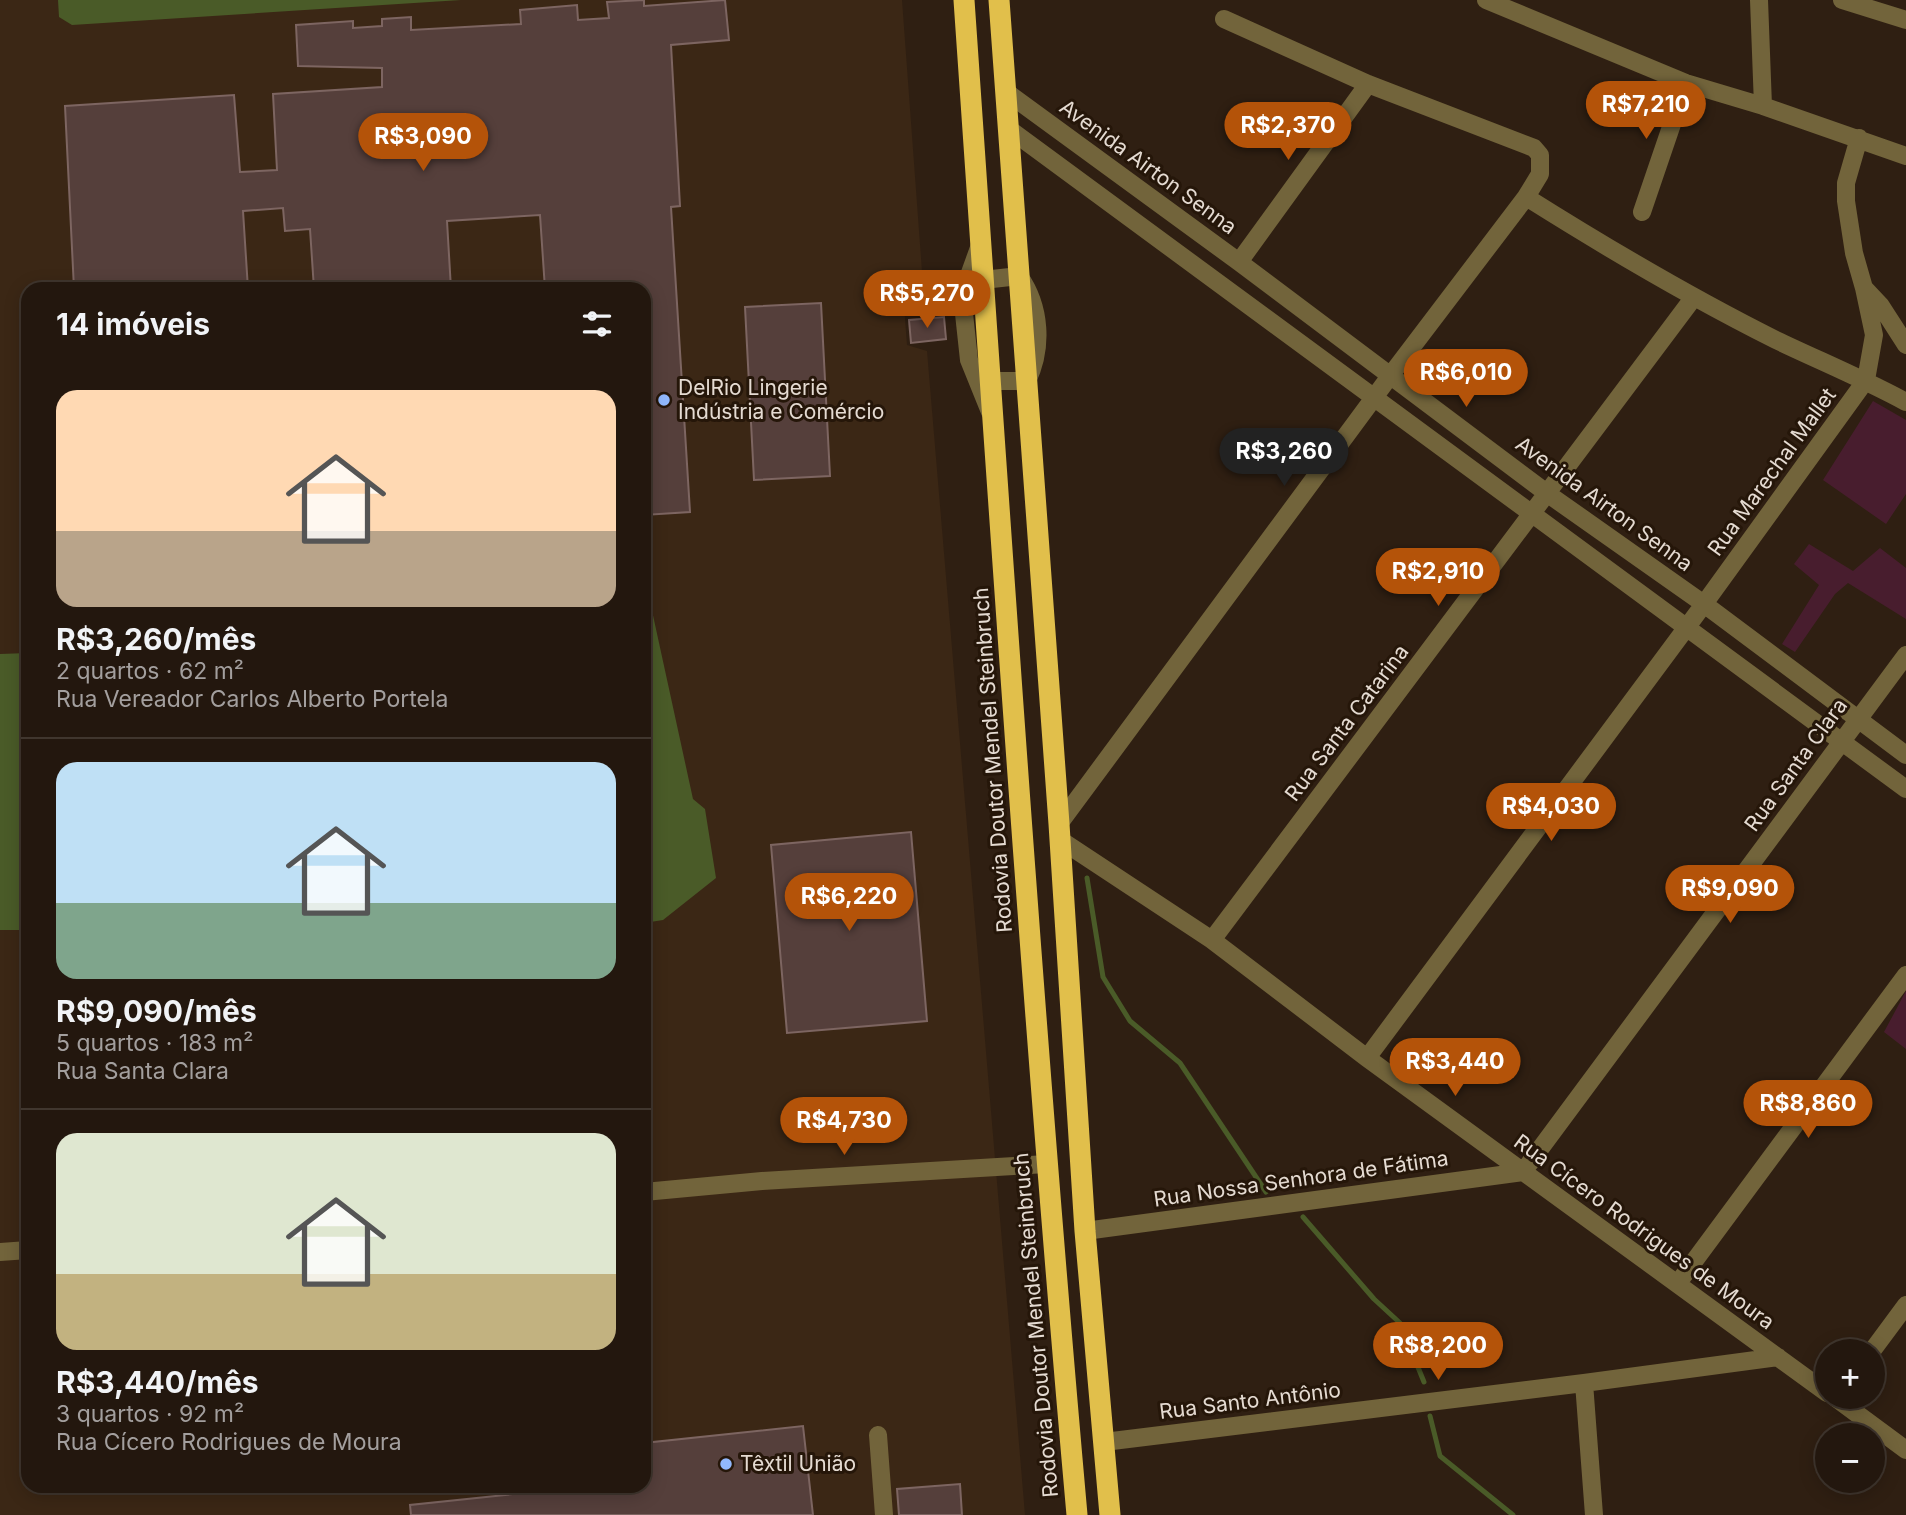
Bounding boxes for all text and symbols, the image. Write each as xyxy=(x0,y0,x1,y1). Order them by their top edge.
pin: R$7,210 xyxy=(1581,82,1711,141)
text: R$7,210 xyxy=(1602,90,1690,118)
street label: Avenida Airton Senna xyxy=(1055,94,1242,239)
pin: R$2,370 xyxy=(1223,102,1353,162)
text: R$2,370 xyxy=(1240,111,1336,139)
pin: R$3,090 xyxy=(358,114,488,173)
text: R$3,090 xyxy=(374,122,472,150)
pin: R$5,270 xyxy=(862,270,992,330)
text: R$5,270 xyxy=(879,279,975,307)
icon: filters xyxy=(578,305,616,343)
text: 14 imóveis xyxy=(56,306,210,342)
pin: R$6,010 xyxy=(1401,350,1531,409)
text: R$6,010 xyxy=(1420,358,1512,386)
place label: DelRio Lingerie Indústria e Comércio xyxy=(678,375,884,424)
street label: Rua Marechal Mallet xyxy=(1702,383,1841,561)
marker: DelRio Lingerie Indústria e Comércio xyxy=(656,392,672,408)
pin: R$3,260 xyxy=(1219,428,1349,488)
street label: Avenida Airton Senna xyxy=(1511,431,1698,576)
icon: home xyxy=(273,436,399,562)
text: R$3,260 xyxy=(1235,437,1333,465)
pin: R$2,910 xyxy=(1373,548,1503,608)
text: R$2,910 xyxy=(1392,557,1484,585)
street label: Rodovia Doutor Mendel Steinbruch xyxy=(968,587,1017,933)
text: R$3,260/mês xyxy=(56,621,256,657)
street label: Rua Santa Catarina xyxy=(1280,640,1414,806)
text: 2 quartos · 62 m² xyxy=(56,657,244,685)
text: Rua Vereador Carlos Alberto Portela xyxy=(56,685,449,713)
street label: Rua Santa Clara xyxy=(1739,693,1852,836)
pin: R$4,030 xyxy=(1486,784,1616,843)
text: R$4,030 xyxy=(1502,792,1600,820)
icon: home xyxy=(273,808,399,934)
pin: R$9,090 xyxy=(1665,866,1795,925)
pin: R$6,220 xyxy=(784,874,914,933)
text: R$9,090 xyxy=(1681,874,1779,902)
text: R$6,220 xyxy=(801,882,897,910)
text: R$9,090/mês xyxy=(56,993,257,1029)
text: 5 quartos · 183 m² xyxy=(56,1029,253,1057)
pin: R$3,440 xyxy=(1390,1038,1520,1098)
text: R$3,440 xyxy=(1406,1047,1504,1075)
text: Rua Santa Clara xyxy=(56,1057,229,1085)
pin: R$8,860 xyxy=(1743,1080,1873,1140)
text: R$8,860 xyxy=(1759,1089,1857,1117)
pin: R$4,730 xyxy=(779,1098,909,1157)
text: R$4,730 xyxy=(796,1106,892,1134)
street label: Rua Cícero Rodrigues de Moura xyxy=(1509,1129,1779,1334)
street label: Rua Nossa Senhora de Fátima xyxy=(1152,1145,1450,1212)
street label: Rodovia Doutor Mendel Steinbruch xyxy=(1008,1152,1063,1498)
icon: home xyxy=(273,1179,399,1305)
pin: R$8,200 xyxy=(1373,1322,1503,1382)
text: R$8,200 xyxy=(1389,1331,1487,1359)
map controls xyxy=(1815,1339,1885,1493)
button: + xyxy=(1815,1339,1885,1409)
text: R$3,440/mês xyxy=(56,1364,259,1400)
street label: Rua Santo Antônio xyxy=(1158,1377,1342,1424)
text: 3 quartos · 92 m² xyxy=(56,1400,244,1428)
button: − xyxy=(1815,1423,1885,1493)
text: Rua Cícero Rodrigues de Moura xyxy=(56,1428,402,1456)
place label: Têxtil União xyxy=(740,1451,856,1476)
marker: Têxtil União xyxy=(718,1456,734,1472)

